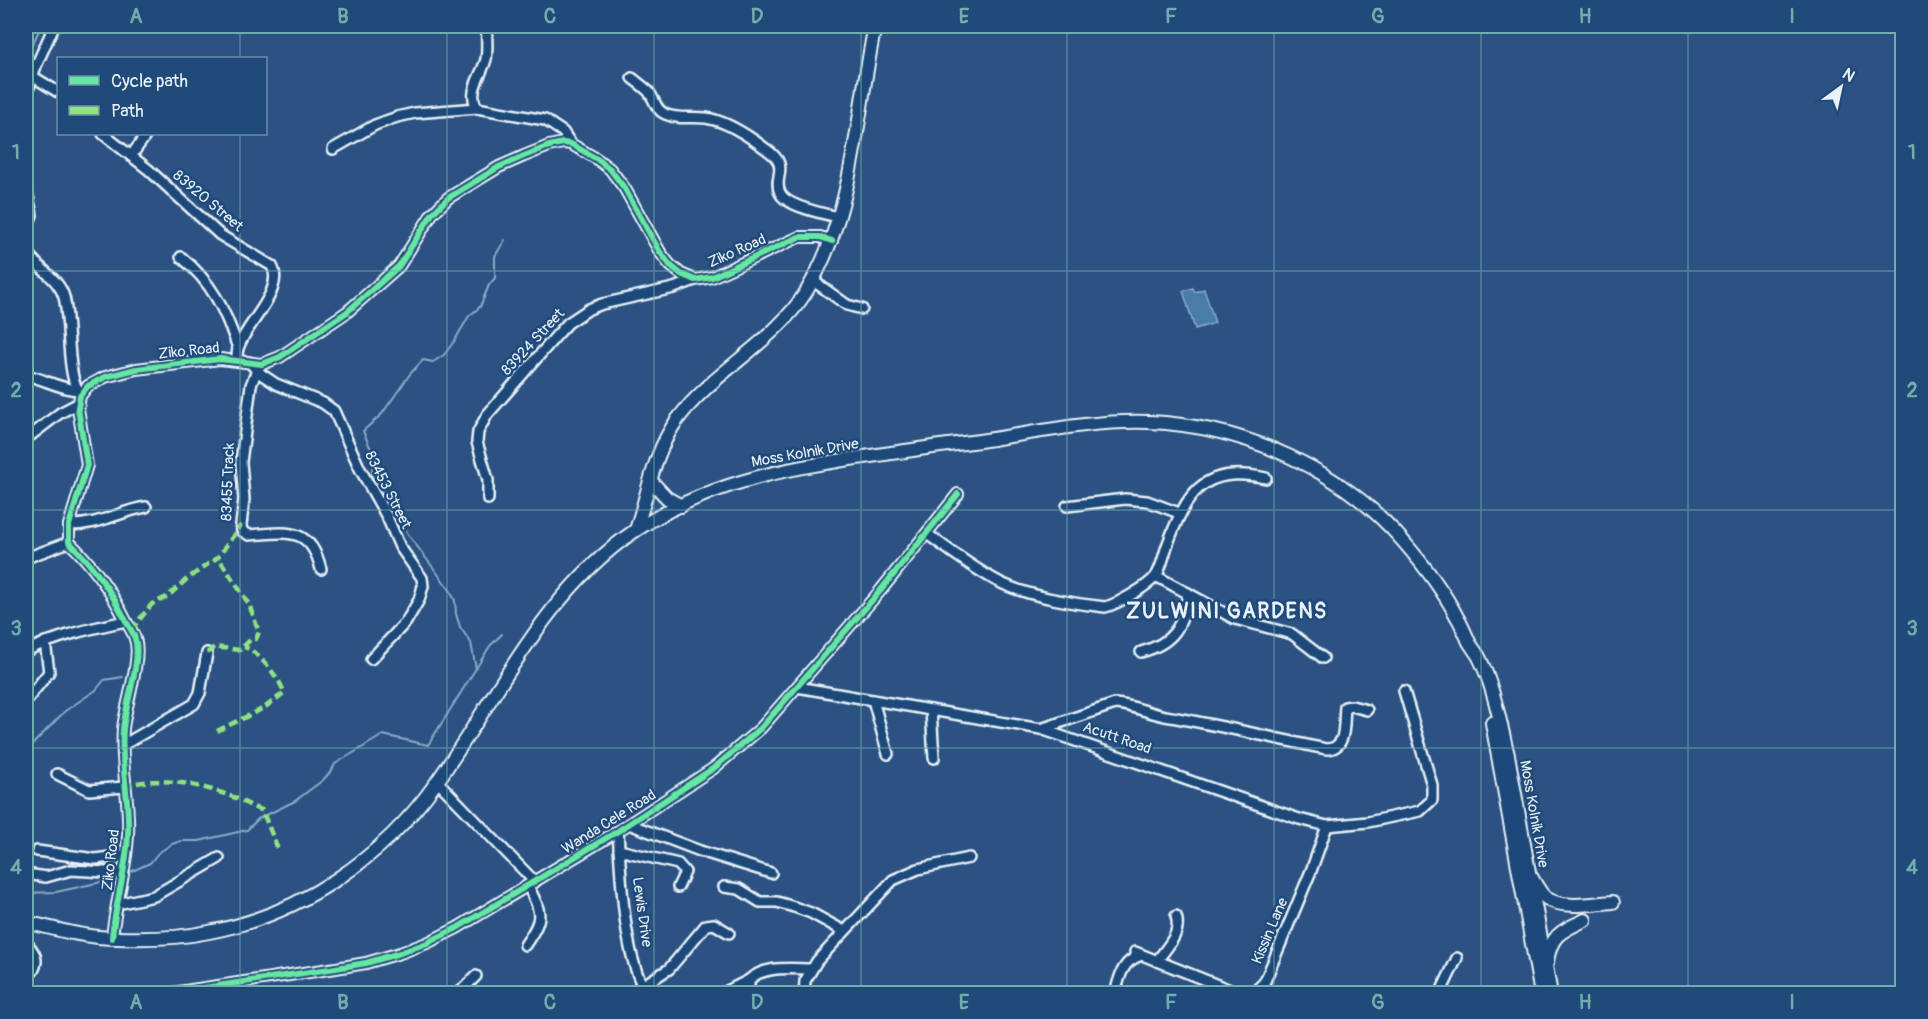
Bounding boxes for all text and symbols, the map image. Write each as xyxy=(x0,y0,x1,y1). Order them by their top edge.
text: A xyxy=(130,4,143,29)
text: B xyxy=(337,4,349,29)
text: C xyxy=(544,4,556,29)
text: D xyxy=(751,4,764,29)
text: E xyxy=(959,4,970,29)
text: F xyxy=(1165,4,1177,29)
text: G xyxy=(1371,4,1385,29)
text: H xyxy=(1579,4,1592,29)
text: I xyxy=(1789,4,1795,29)
legend xyxy=(57,57,267,135)
north arrow xyxy=(1811,57,1871,117)
text: N xyxy=(1839,64,1859,87)
text: Cycle path xyxy=(111,70,188,93)
text: Path xyxy=(111,100,144,123)
text: 1 xyxy=(12,140,20,165)
text: 1 xyxy=(1908,140,1916,165)
street label: 83920 Street xyxy=(169,166,248,237)
street label: Ziko Road xyxy=(705,230,769,272)
street label: 83924 Street xyxy=(497,304,569,379)
street label: Ziko Road xyxy=(157,338,221,364)
text: 2 xyxy=(10,378,22,403)
text: 2 xyxy=(1906,378,1918,403)
street label: Moss Kolnik Drive xyxy=(750,434,861,472)
street label: 83455 Track xyxy=(217,442,239,521)
street label: 83453 Street xyxy=(360,448,416,533)
district label: ZULWINI GARDENS xyxy=(1126,598,1328,625)
text: 3 xyxy=(10,616,22,641)
text: 3 xyxy=(1906,616,1918,641)
street label: Acutt Road xyxy=(1080,717,1154,759)
street label: Moss Kolnik Drive xyxy=(1515,759,1553,870)
street label: Wanda Cele Road xyxy=(558,786,660,858)
street label: Ziko Road xyxy=(98,828,124,892)
text: 4 xyxy=(10,855,22,880)
text: 4 xyxy=(1906,855,1918,880)
street label: Lewis Drive xyxy=(628,876,656,949)
street label: Kissin Lane xyxy=(1248,894,1293,967)
text: A xyxy=(130,990,143,1015)
text: B xyxy=(337,990,349,1015)
text: C xyxy=(544,990,556,1015)
text: D xyxy=(751,990,764,1015)
text: E xyxy=(959,990,970,1015)
text: F xyxy=(1165,990,1177,1015)
text: G xyxy=(1371,990,1385,1015)
text: H xyxy=(1579,990,1592,1015)
text: I xyxy=(1789,990,1795,1015)

